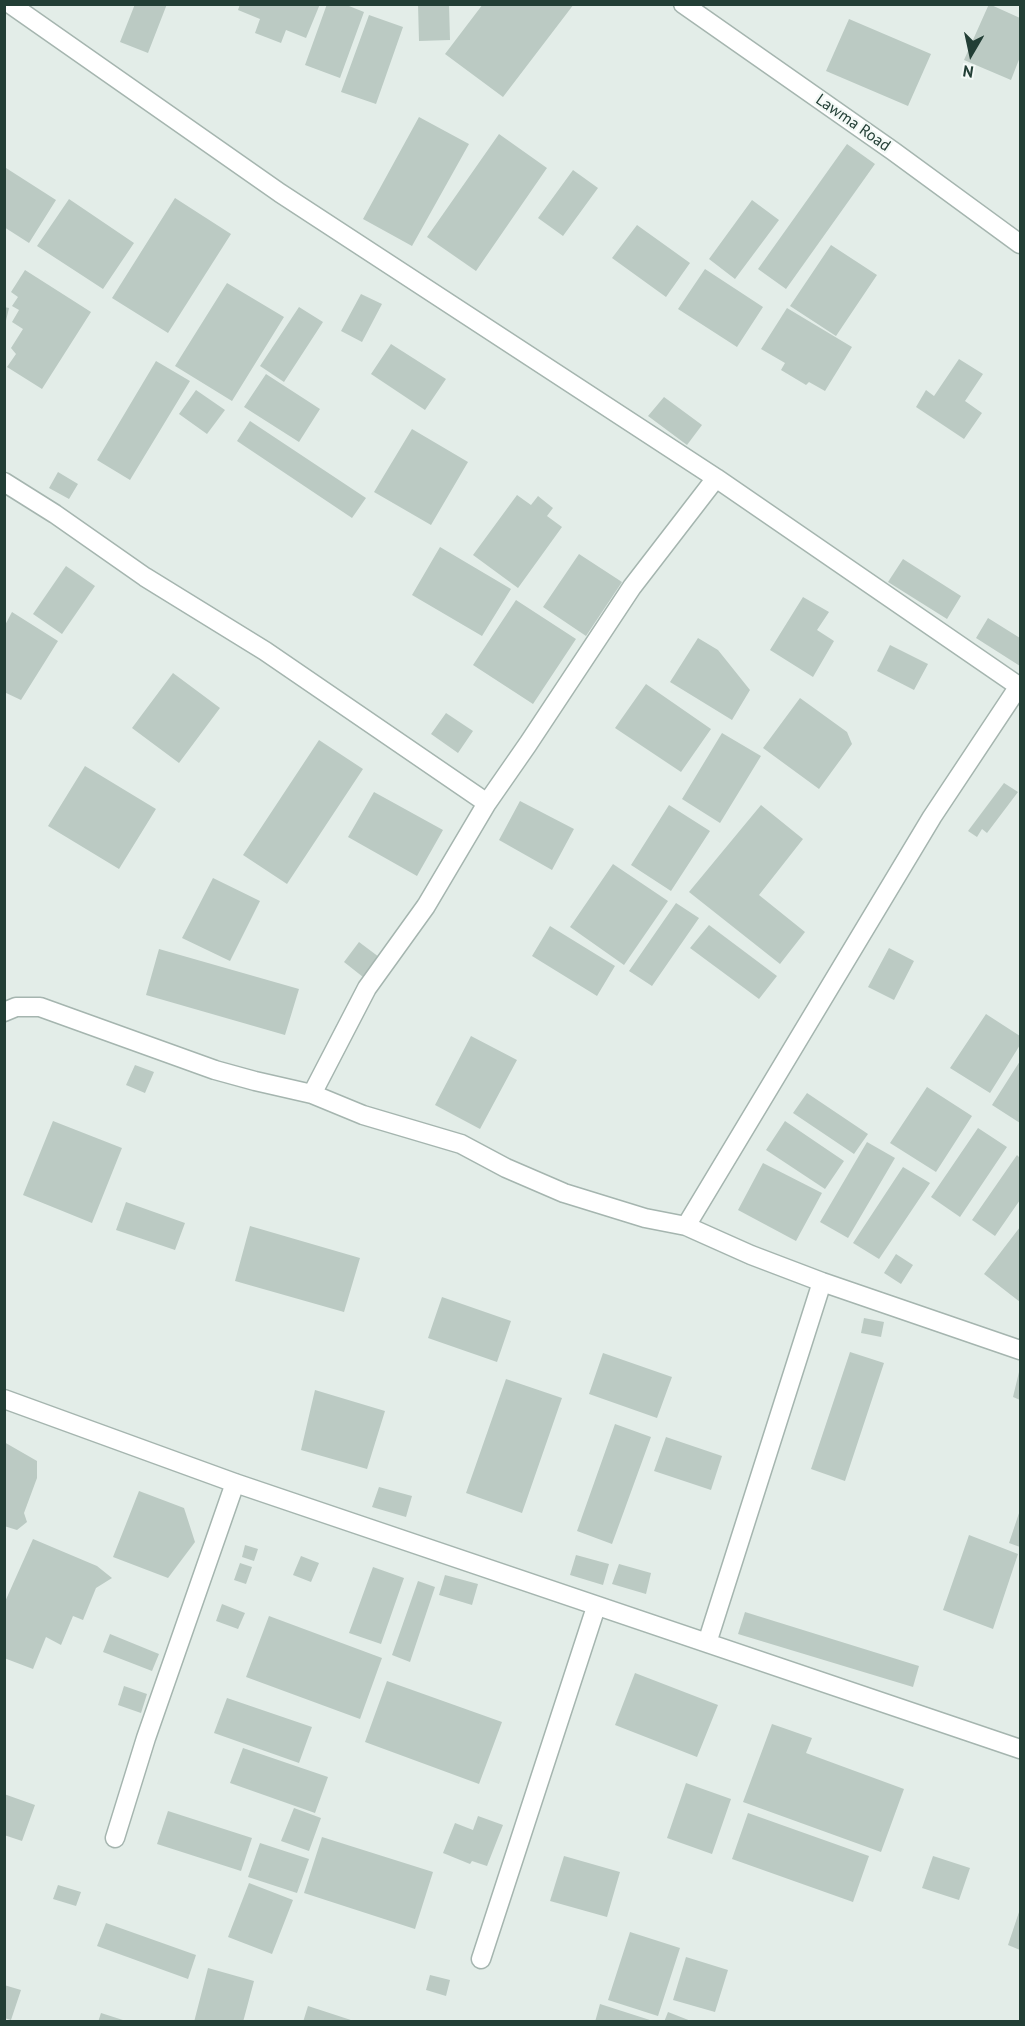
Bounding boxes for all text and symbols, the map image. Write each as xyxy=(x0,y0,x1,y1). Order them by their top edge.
north arrow xyxy=(941,24,1001,84)
text: N xyxy=(961,61,975,82)
street label: Lawma Road xyxy=(812,90,894,156)

